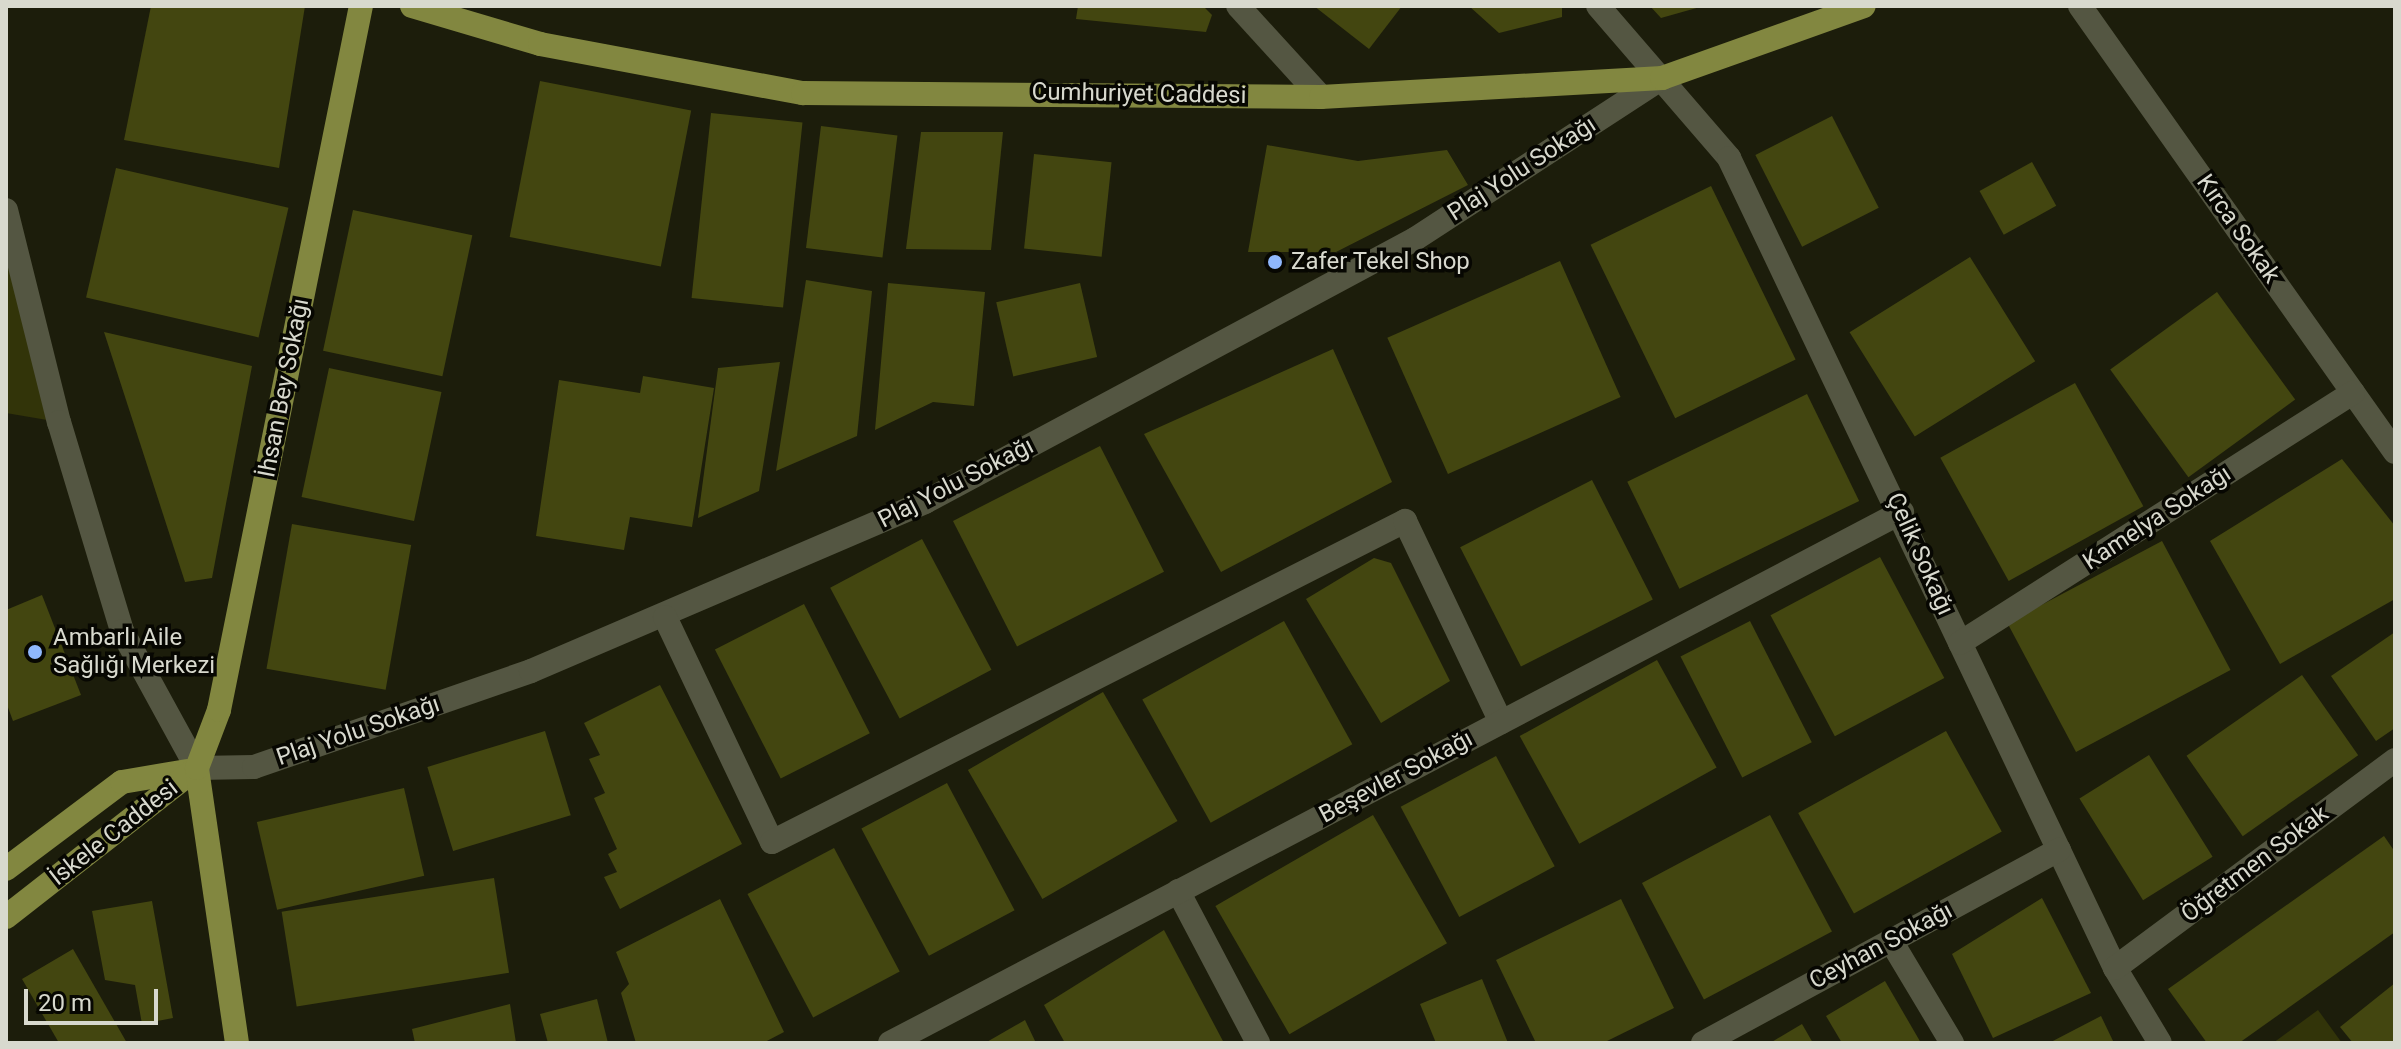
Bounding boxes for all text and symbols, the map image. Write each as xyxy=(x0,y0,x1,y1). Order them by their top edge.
street label: Cumhuriyet Caddesi xyxy=(1031,78,1247,110)
street label: Plaj Yolu Sokağı xyxy=(1443,110,1601,228)
street label: Kırca Sokak xyxy=(2190,169,2286,289)
place label: Zafer Tekel Shop xyxy=(1291,248,1470,276)
marker: Zafer Tekel Shop xyxy=(1266,253,1284,271)
street label: İhsan Bey Sokağı xyxy=(253,296,315,480)
street label: Plaj Yolu Sokağı xyxy=(873,431,1039,535)
street label: Kamelya Sokağı xyxy=(2078,459,2236,577)
street label: Çelik Sokağı xyxy=(1880,488,1960,620)
place label: Ambarlı Aile Sağlığı Merkezi xyxy=(53,624,215,680)
marker: Ambarlı Aile Sağlığı Merkezi xyxy=(24,641,46,663)
street label: Plaj Yolu Sokağı xyxy=(273,690,443,772)
street label: Beşevler Sokağı xyxy=(1314,725,1478,829)
street label: İskele Caddesi xyxy=(44,774,184,892)
street label: Öğretmen Sokak xyxy=(2176,799,2334,929)
street label: Ceyhan Sokağı xyxy=(1805,896,1957,996)
scale bar xyxy=(28,973,162,1023)
text: 20 m xyxy=(38,989,92,1017)

